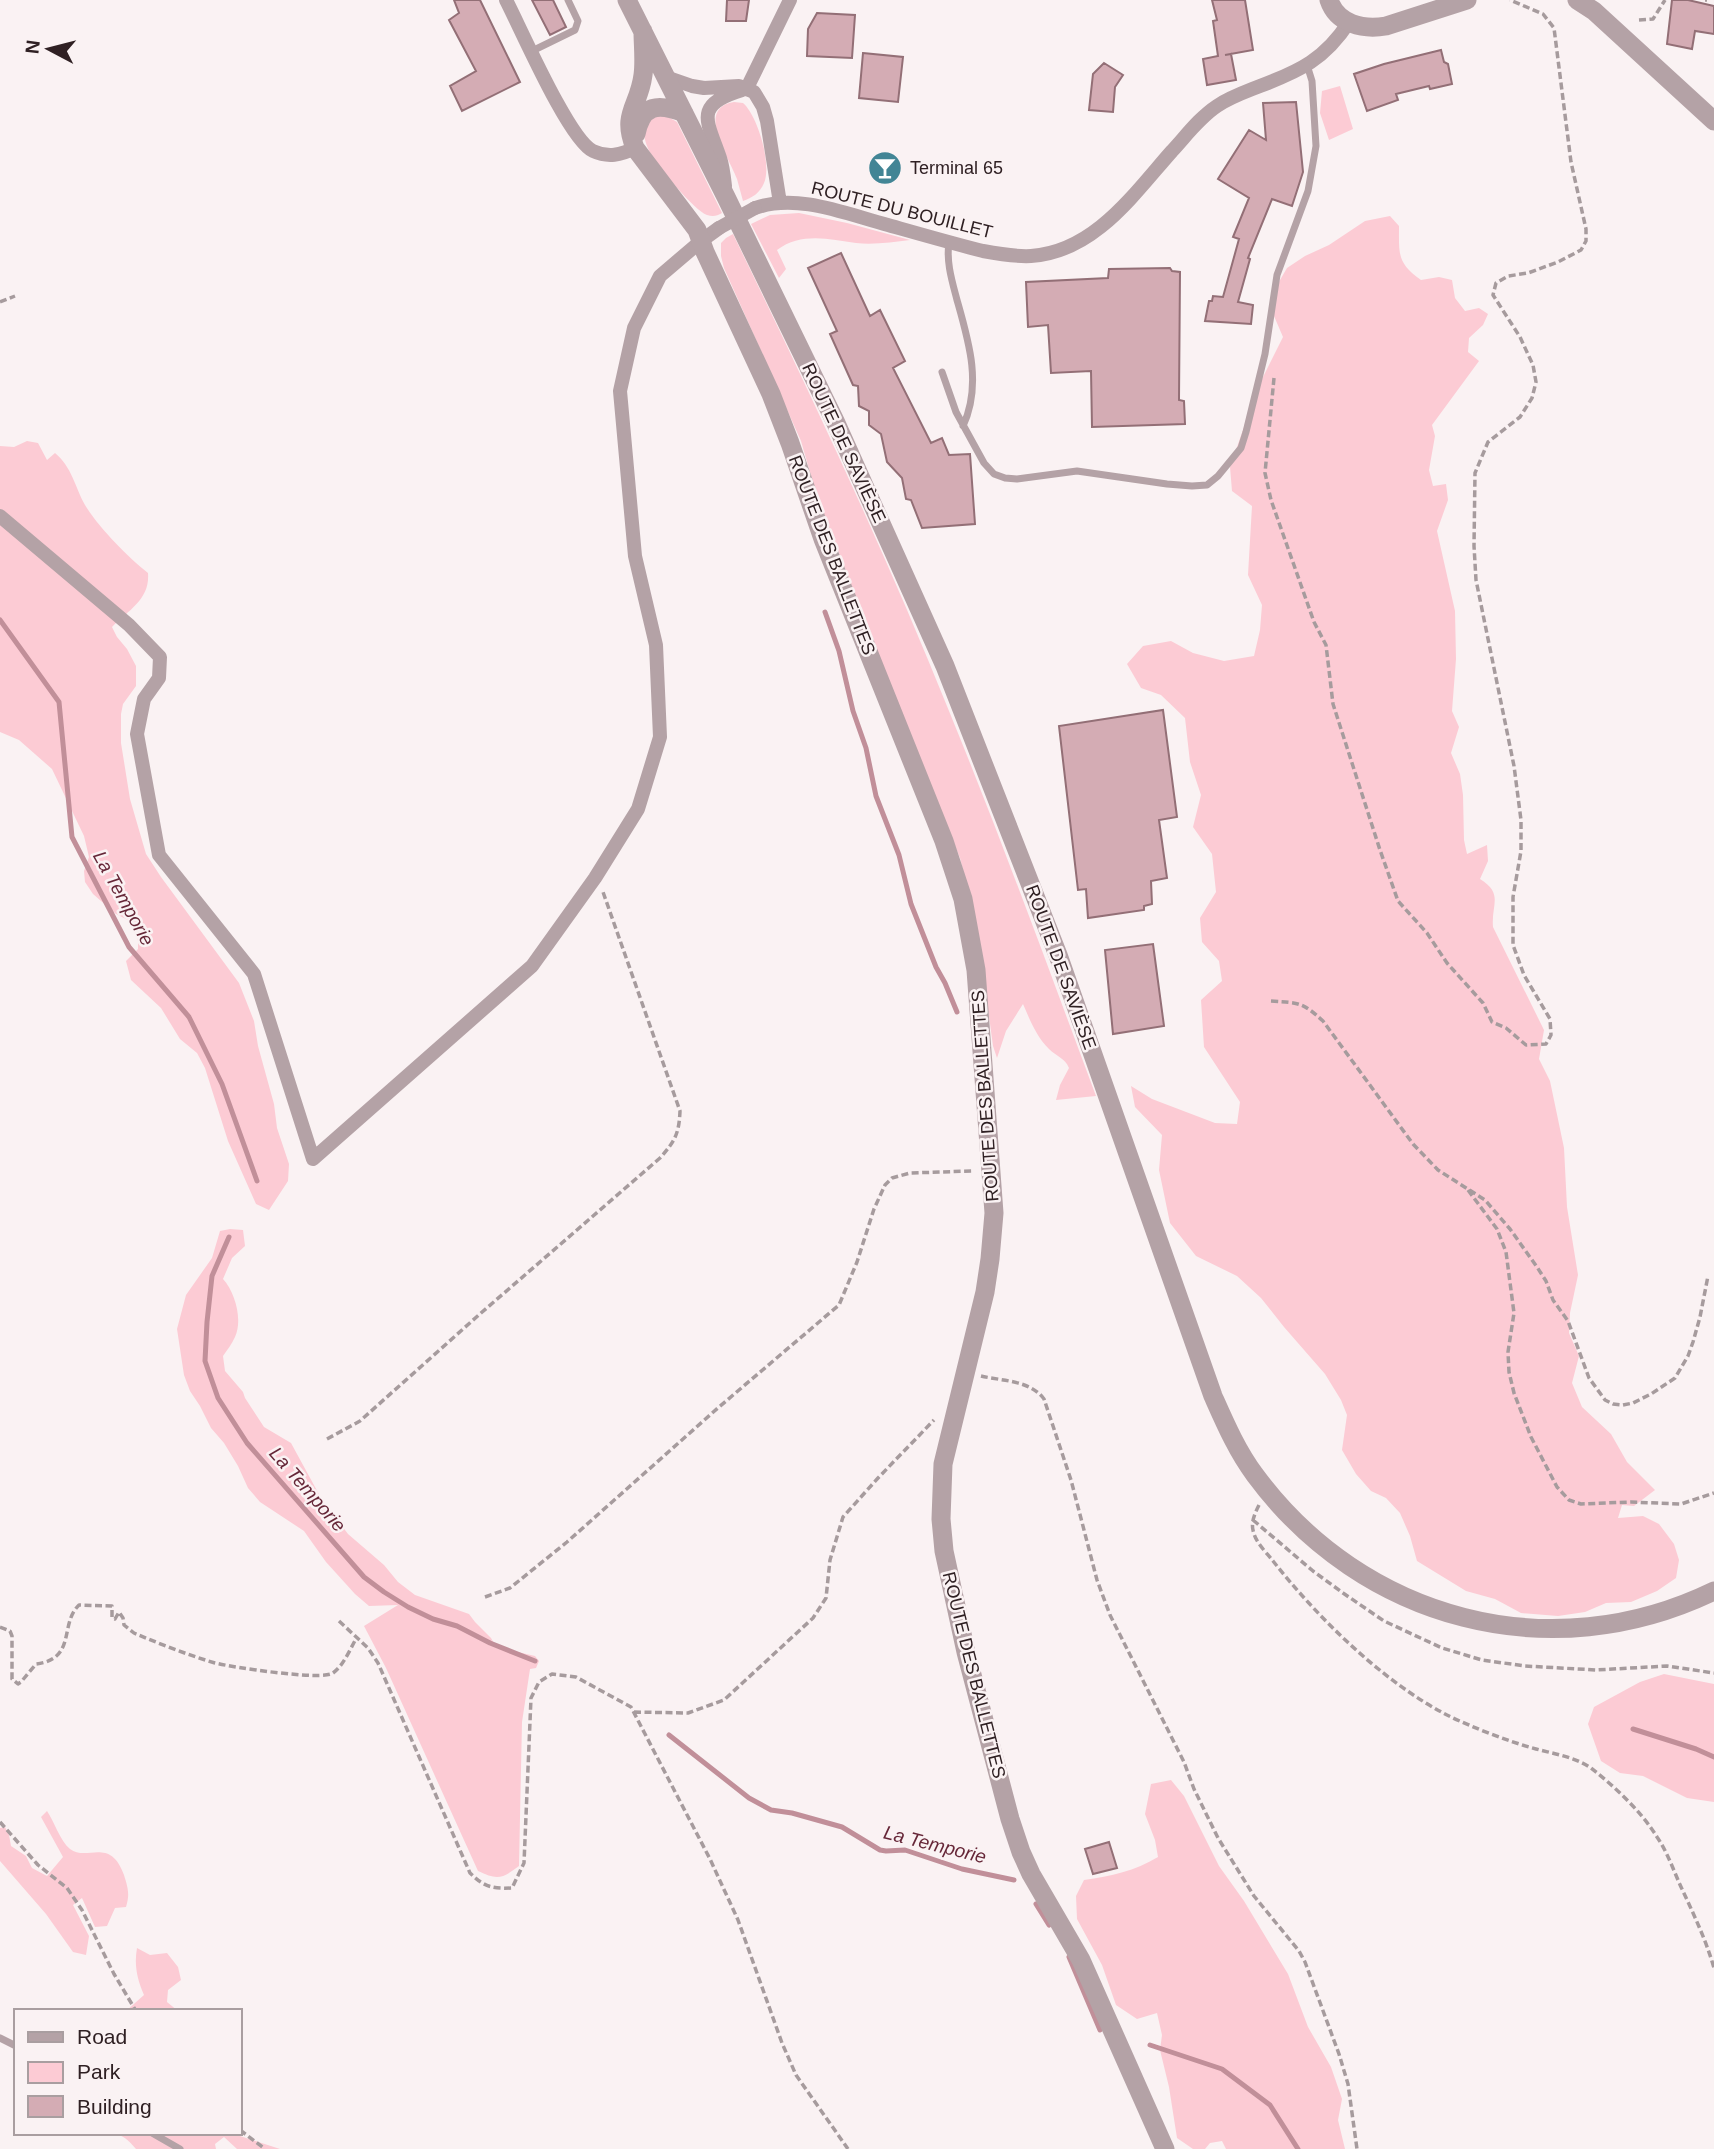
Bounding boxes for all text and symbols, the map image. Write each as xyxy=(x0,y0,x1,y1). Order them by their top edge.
north arrow xyxy=(14,14,84,84)
text: N xyxy=(21,39,44,55)
bar icon: Terminal 65 xyxy=(866,149,904,187)
place label: Terminal 65 xyxy=(910,158,1003,178)
street label: ROUTE DU BOUILLET xyxy=(809,178,995,242)
street label: ROUTE DE SAVIÈSE xyxy=(798,360,890,526)
street label: ROUTE DES BALLETTES xyxy=(785,452,879,658)
water label: La Temporie xyxy=(89,847,158,949)
street label: ROUTE DE SAVIÈSE xyxy=(1022,882,1100,1052)
street label: ROUTE DES BALLETTES xyxy=(968,990,1002,1202)
water label: La Temporie xyxy=(265,1443,350,1536)
street label: ROUTE DES BALLETTES xyxy=(939,1570,1009,1780)
water label: La Temporie xyxy=(881,1822,988,1867)
legend xyxy=(14,2009,242,2135)
text: Road xyxy=(77,2025,127,2048)
text: Park xyxy=(77,2060,121,2083)
text: Building xyxy=(77,2095,152,2118)

